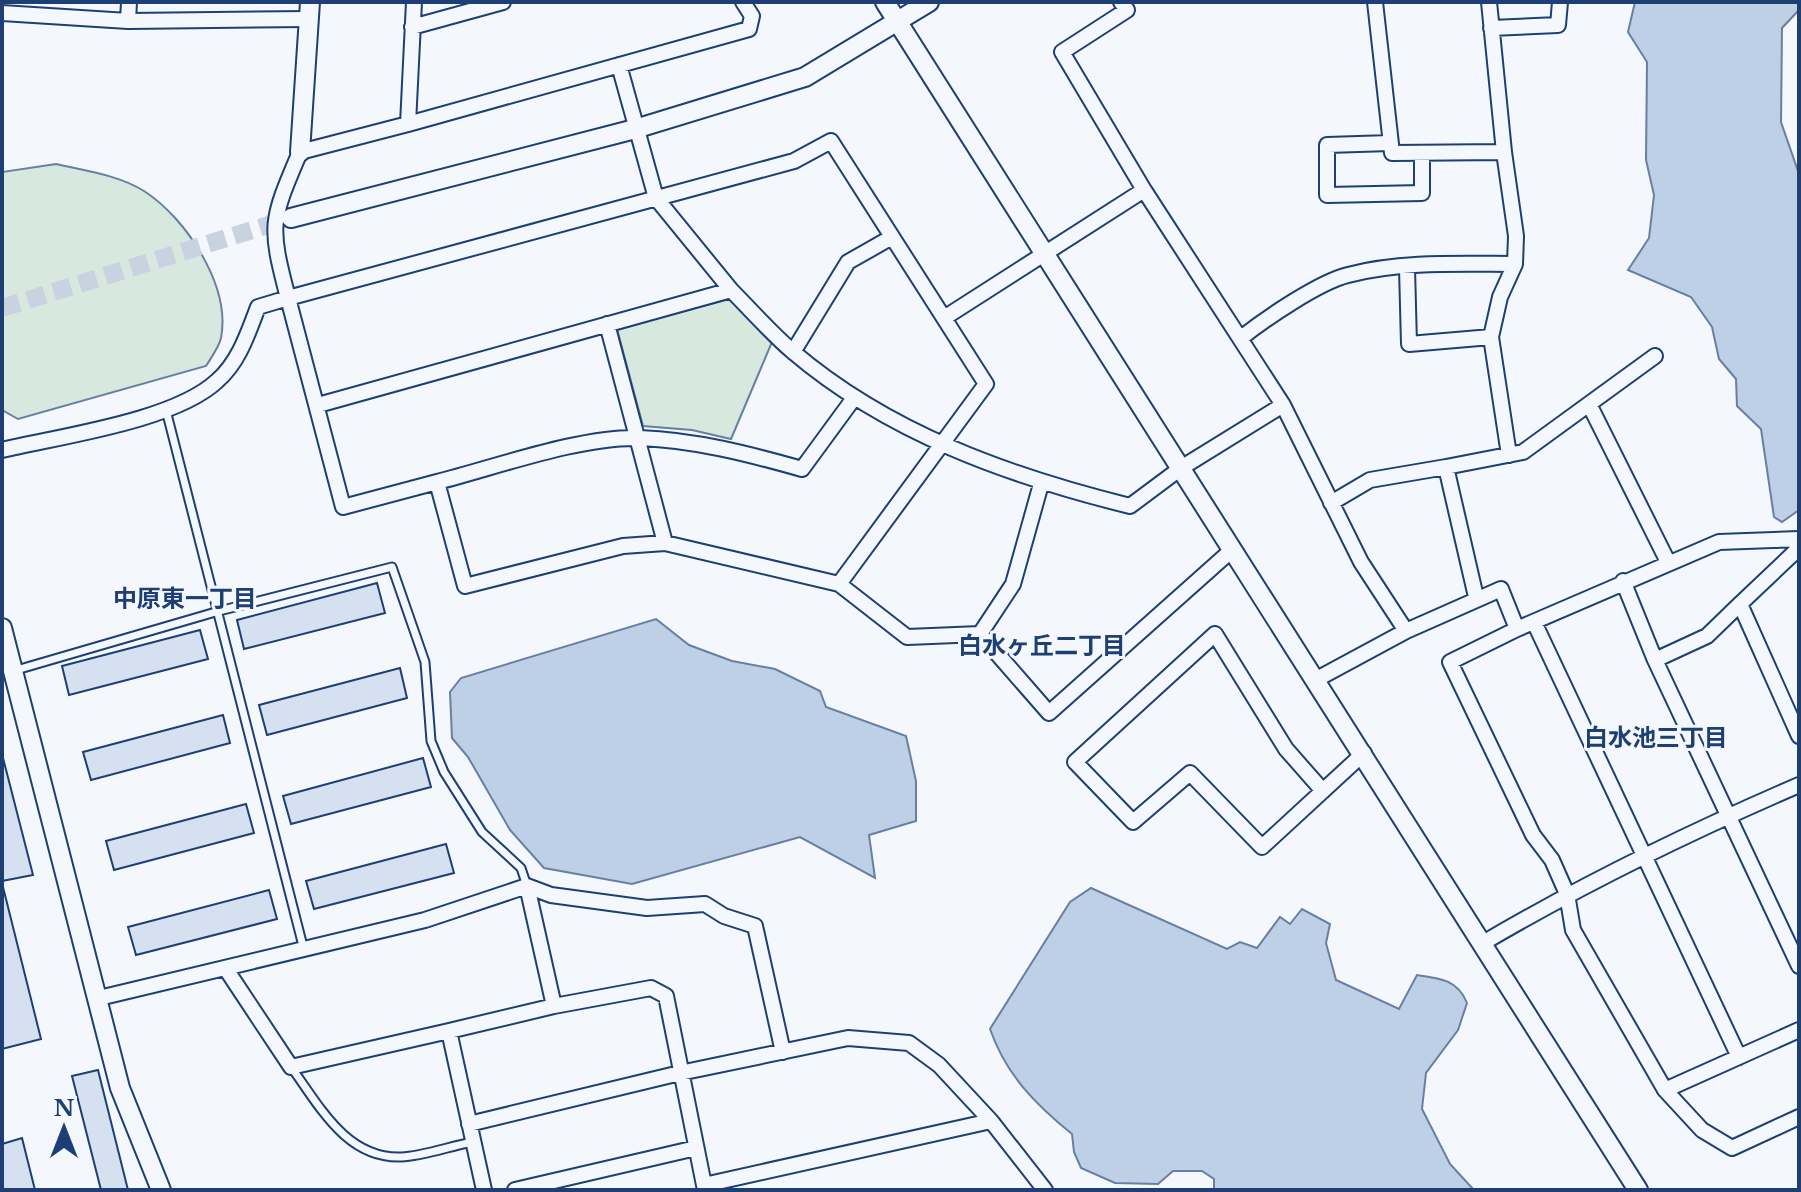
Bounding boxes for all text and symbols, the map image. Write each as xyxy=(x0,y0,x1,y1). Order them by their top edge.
district label: 中原東一丁目 xyxy=(113,584,257,613)
district label: 白水ヶ丘二丁目 xyxy=(958,631,1126,660)
district label: 白水池三丁目 xyxy=(1584,723,1728,752)
north arrow xyxy=(24,1088,104,1168)
text: N xyxy=(54,1095,75,1122)

